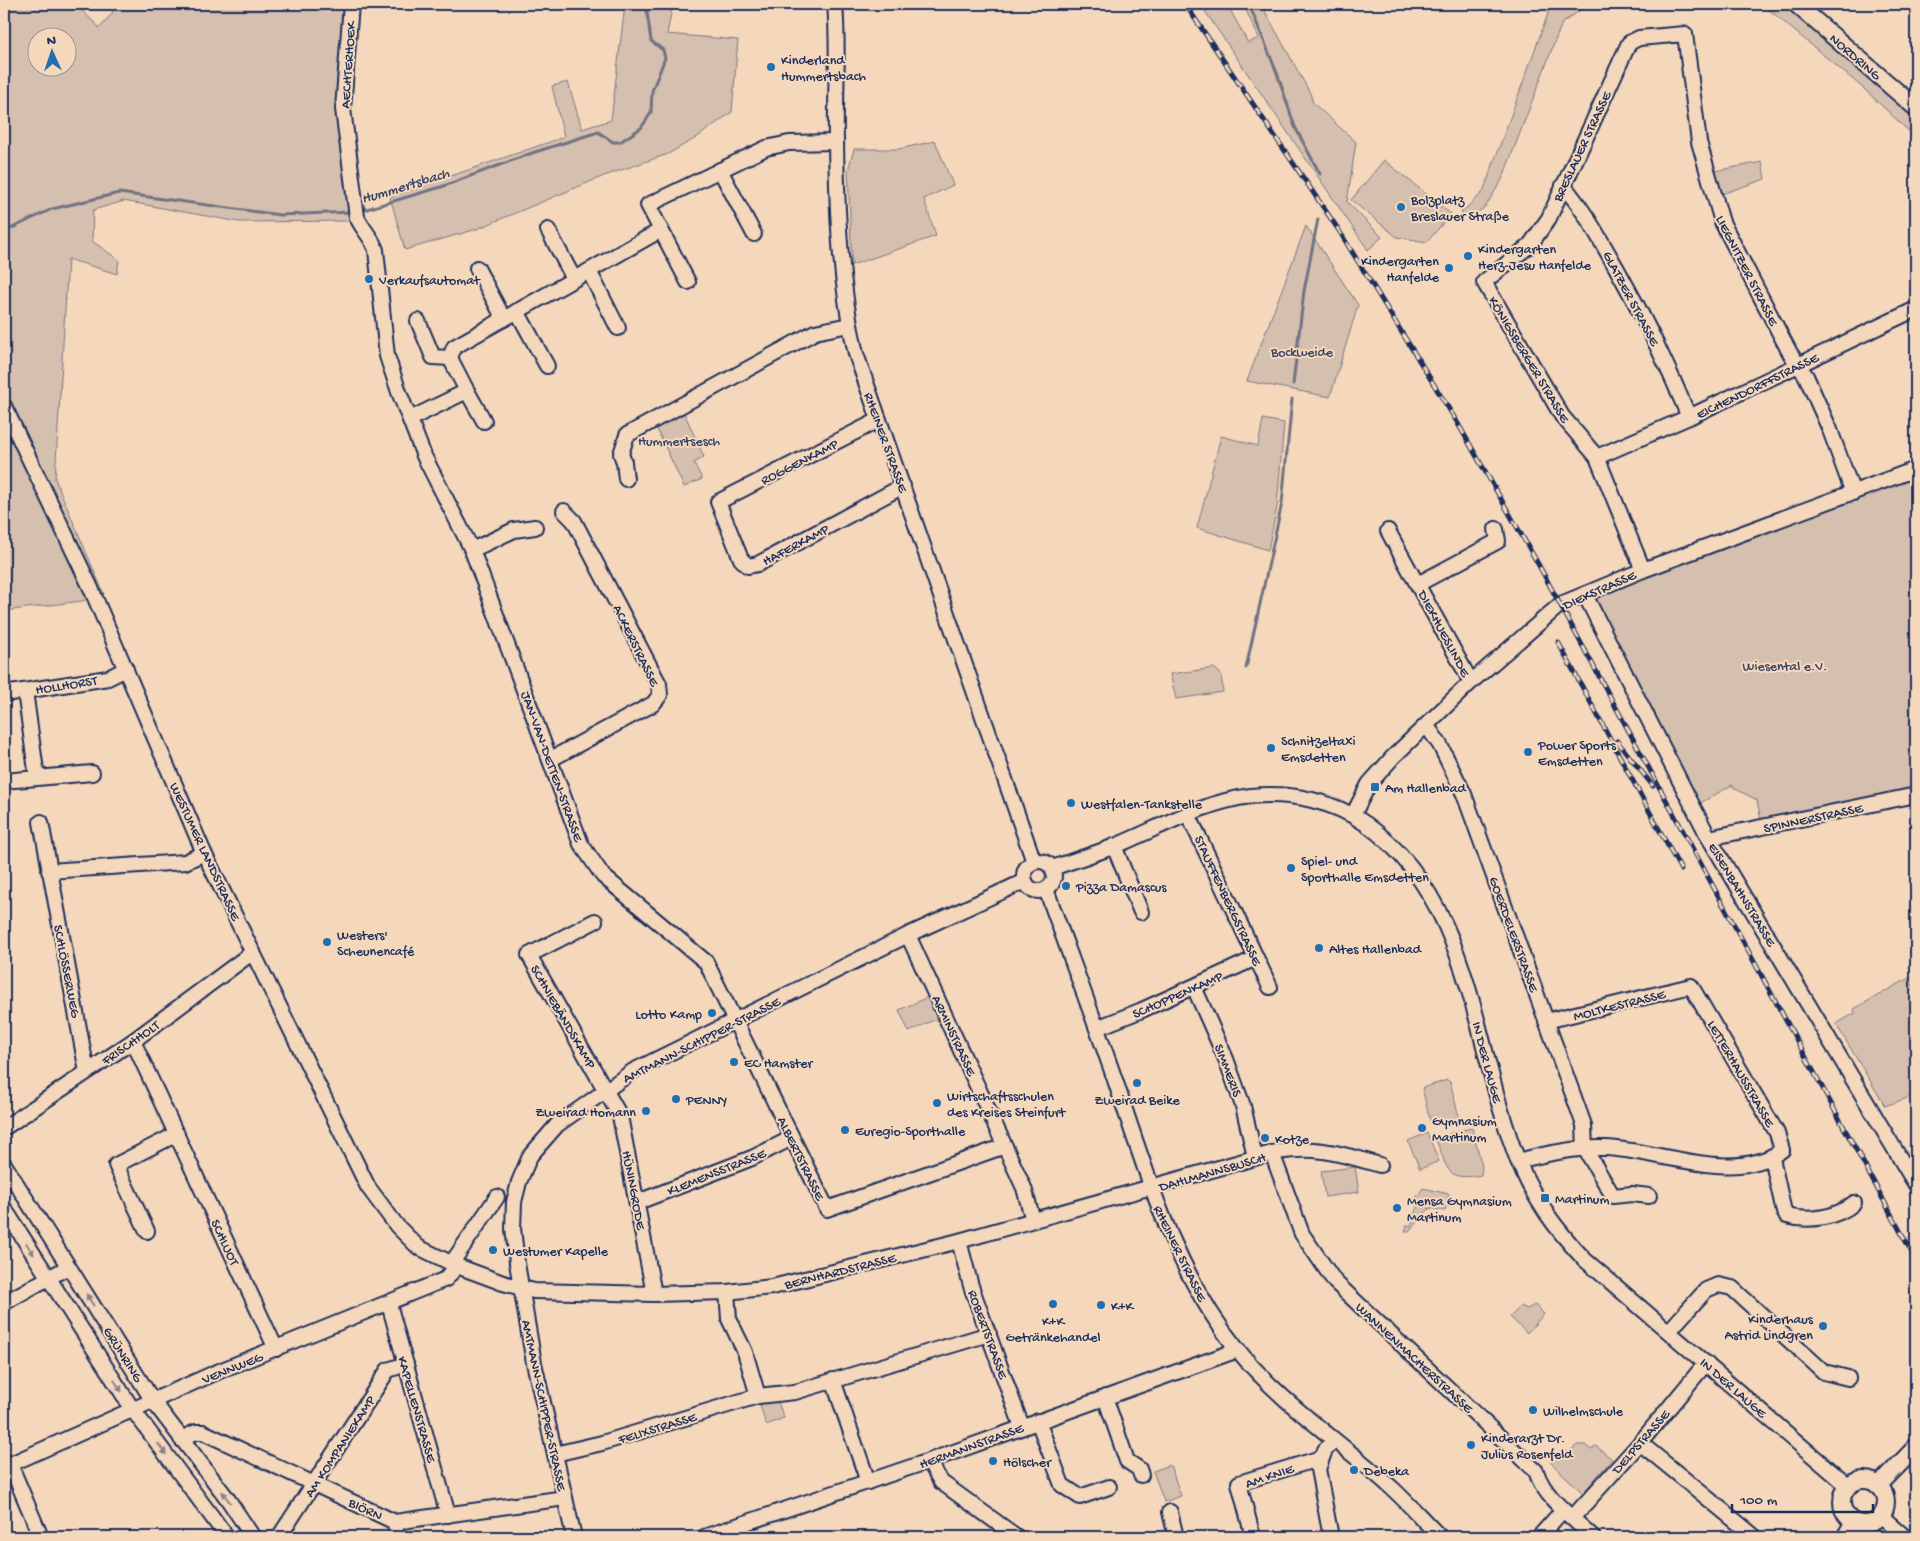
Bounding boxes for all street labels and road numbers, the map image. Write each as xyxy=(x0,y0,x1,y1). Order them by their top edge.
street label: AECHTERHOEK xyxy=(338,20,361,109)
street label: NORDRING xyxy=(1825,31,1884,86)
street label: BRESLAUER STRASSE xyxy=(1550,88,1617,206)
street label: LIEGNITZER STRASSE xyxy=(1711,213,1782,330)
street label: GLATZER STRASSE xyxy=(1598,249,1663,351)
street label: KÖNIGSBERGER STRASSE xyxy=(1483,294,1573,428)
street label: EICHENDORFFSTRASSE xyxy=(1694,350,1823,424)
street label: RHEINER STRASSE xyxy=(859,391,911,496)
street label: ROGGENKAMP xyxy=(759,436,842,490)
street label: HAFERKAMP xyxy=(760,521,833,571)
street label: DIEKSTRASSE xyxy=(1560,567,1640,615)
street label: DIEKHUESLINDE xyxy=(1412,587,1473,682)
street label: ACKERSTRASSE xyxy=(608,602,662,691)
street label: HOLLHORST xyxy=(34,673,99,700)
street label: JAN-VAN-DETTEN-STRASSE xyxy=(515,689,586,846)
street label: WESTUMER LANDSTRASSE xyxy=(164,780,244,925)
street label: SPINNERSTRASSE xyxy=(1762,800,1866,838)
street label: STAUFFENBERGSTRASSE xyxy=(1189,833,1265,970)
street label: EISENBAHNSTRASSE xyxy=(1703,840,1779,951)
street label: GOERDELERSTRASSE xyxy=(1484,875,1542,996)
street label: SCHLÖSSERWEG xyxy=(48,924,83,1020)
street label: SCHNIEBÄNDSKAMP xyxy=(525,962,599,1072)
street label: SCHOPPENKAMP xyxy=(1130,969,1226,1024)
street label: MOLTKESTRASSE xyxy=(1572,986,1669,1026)
street label: AMTMANN-SCHIPPER-STRASSE xyxy=(621,993,785,1088)
street label: ARMINSTRASSE xyxy=(927,993,979,1080)
street label: FRISCHHOLT xyxy=(98,1018,164,1071)
street label: LETTERHAUSSTRASSE xyxy=(1702,1018,1778,1132)
street label: IN DER LAUGE xyxy=(1467,1020,1505,1106)
street label: SIMMERIS xyxy=(1209,1042,1245,1100)
street label: ALBERTSTRASSE xyxy=(772,1114,828,1205)
street label: KLEMENSSTRASSE xyxy=(665,1145,770,1201)
street label: HÜNINGRODE xyxy=(617,1150,649,1233)
street label: DAHLMANNSBUSCH xyxy=(1156,1150,1269,1197)
street label: RHEINER STRASSE xyxy=(1148,1203,1210,1306)
street label: SCHLUOT xyxy=(206,1217,242,1269)
street label: BERNHARDSTRASSE xyxy=(782,1250,899,1295)
street label: ROBERTSTRASSE xyxy=(963,1288,1011,1383)
street label: WANNENMACHERSTRASSE xyxy=(1351,1300,1477,1419)
street label: AMTMANN-SCHIPPER-STRASSE xyxy=(516,1318,569,1494)
street label: GRÜNRING xyxy=(98,1325,146,1387)
street label: VENNWEG xyxy=(199,1349,267,1390)
street label: KAPELLENSTRASSE xyxy=(392,1355,439,1466)
street label: IN DER LAUGE xyxy=(1695,1355,1770,1423)
street label: AM KOMPANIEKAMP xyxy=(302,1393,380,1501)
street label: DELPSTRASSE xyxy=(1609,1406,1675,1479)
street label: FELIXSTRASSE xyxy=(616,1409,700,1450)
street label: HERMANNSTRASSE xyxy=(918,1420,1027,1474)
street label: AM KNIE xyxy=(1243,1461,1298,1494)
street label: BIÖRN xyxy=(344,1495,385,1525)

